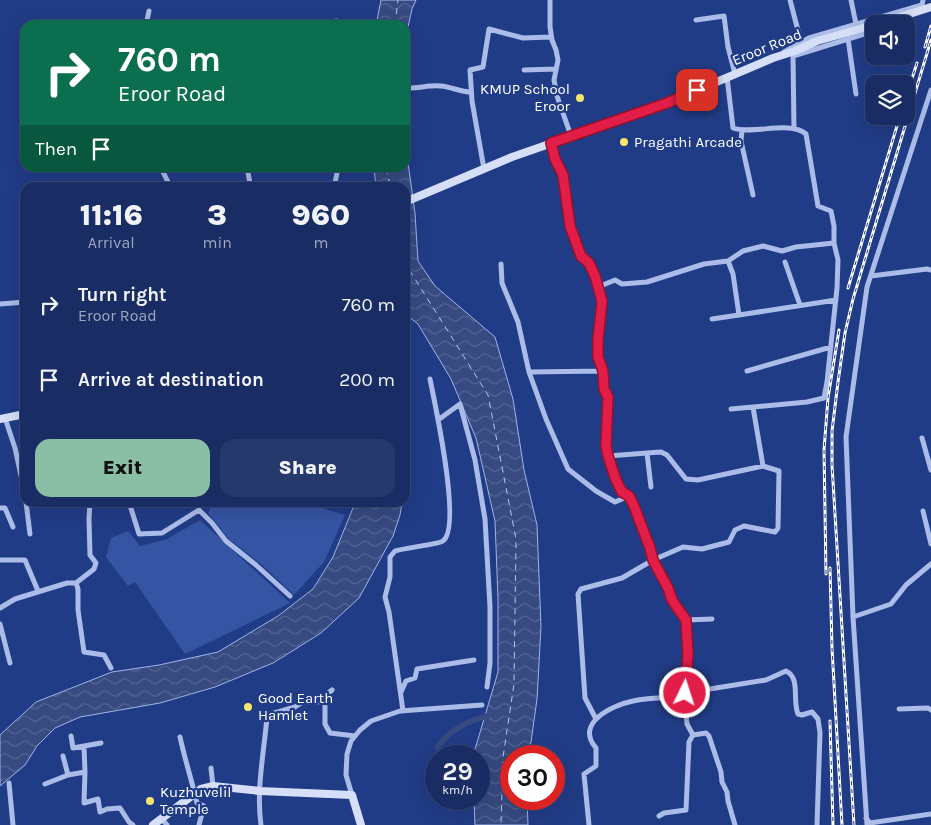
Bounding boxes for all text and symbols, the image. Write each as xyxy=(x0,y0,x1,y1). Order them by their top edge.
map controls xyxy=(865,15,915,125)
button: sound xyxy=(865,15,915,65)
street label: Eroor Road xyxy=(729,25,805,69)
text: 760 m xyxy=(118,39,221,80)
icon: right xyxy=(35,40,100,105)
pin xyxy=(676,69,718,111)
button: layers xyxy=(865,75,915,125)
icon: arrive xyxy=(683,76,711,104)
place label: KMUP School Eroor xyxy=(480,80,571,115)
text: Eroor Road xyxy=(118,81,226,107)
marker: KMUP School Eroor xyxy=(574,92,586,104)
place label: Pragathi Arcade xyxy=(634,133,742,151)
icon: arrive xyxy=(87,135,115,163)
marker: Pragathi Arcade xyxy=(618,136,630,148)
text: Then xyxy=(35,138,77,160)
text: 11:16 xyxy=(80,197,143,233)
text: 3 xyxy=(207,197,227,233)
text: 960 xyxy=(292,197,350,233)
text: Arrival xyxy=(88,233,135,252)
text: min xyxy=(202,233,232,252)
text: m xyxy=(313,233,328,252)
text: Turn right xyxy=(78,284,167,306)
icon: right xyxy=(35,291,63,319)
text: 760 m xyxy=(342,294,395,316)
text: Eroor Road xyxy=(78,306,157,325)
icon: arrive xyxy=(35,366,63,394)
text: Arrive at destination xyxy=(78,369,264,391)
text: 200 m xyxy=(339,369,395,391)
button: Exit xyxy=(35,439,210,497)
button: Share xyxy=(220,439,395,497)
position arrow xyxy=(658,666,710,718)
place label: Good Earth Hamlet xyxy=(258,689,333,724)
marker: Good Earth Hamlet xyxy=(242,701,254,713)
speed limit sign: 30 xyxy=(500,745,565,810)
text: 29 xyxy=(442,757,473,786)
place label: Kuzhuvelil Temple xyxy=(160,783,232,818)
text: km/h xyxy=(442,783,473,797)
marker: Kuzhuvelil Temple xyxy=(144,795,156,807)

